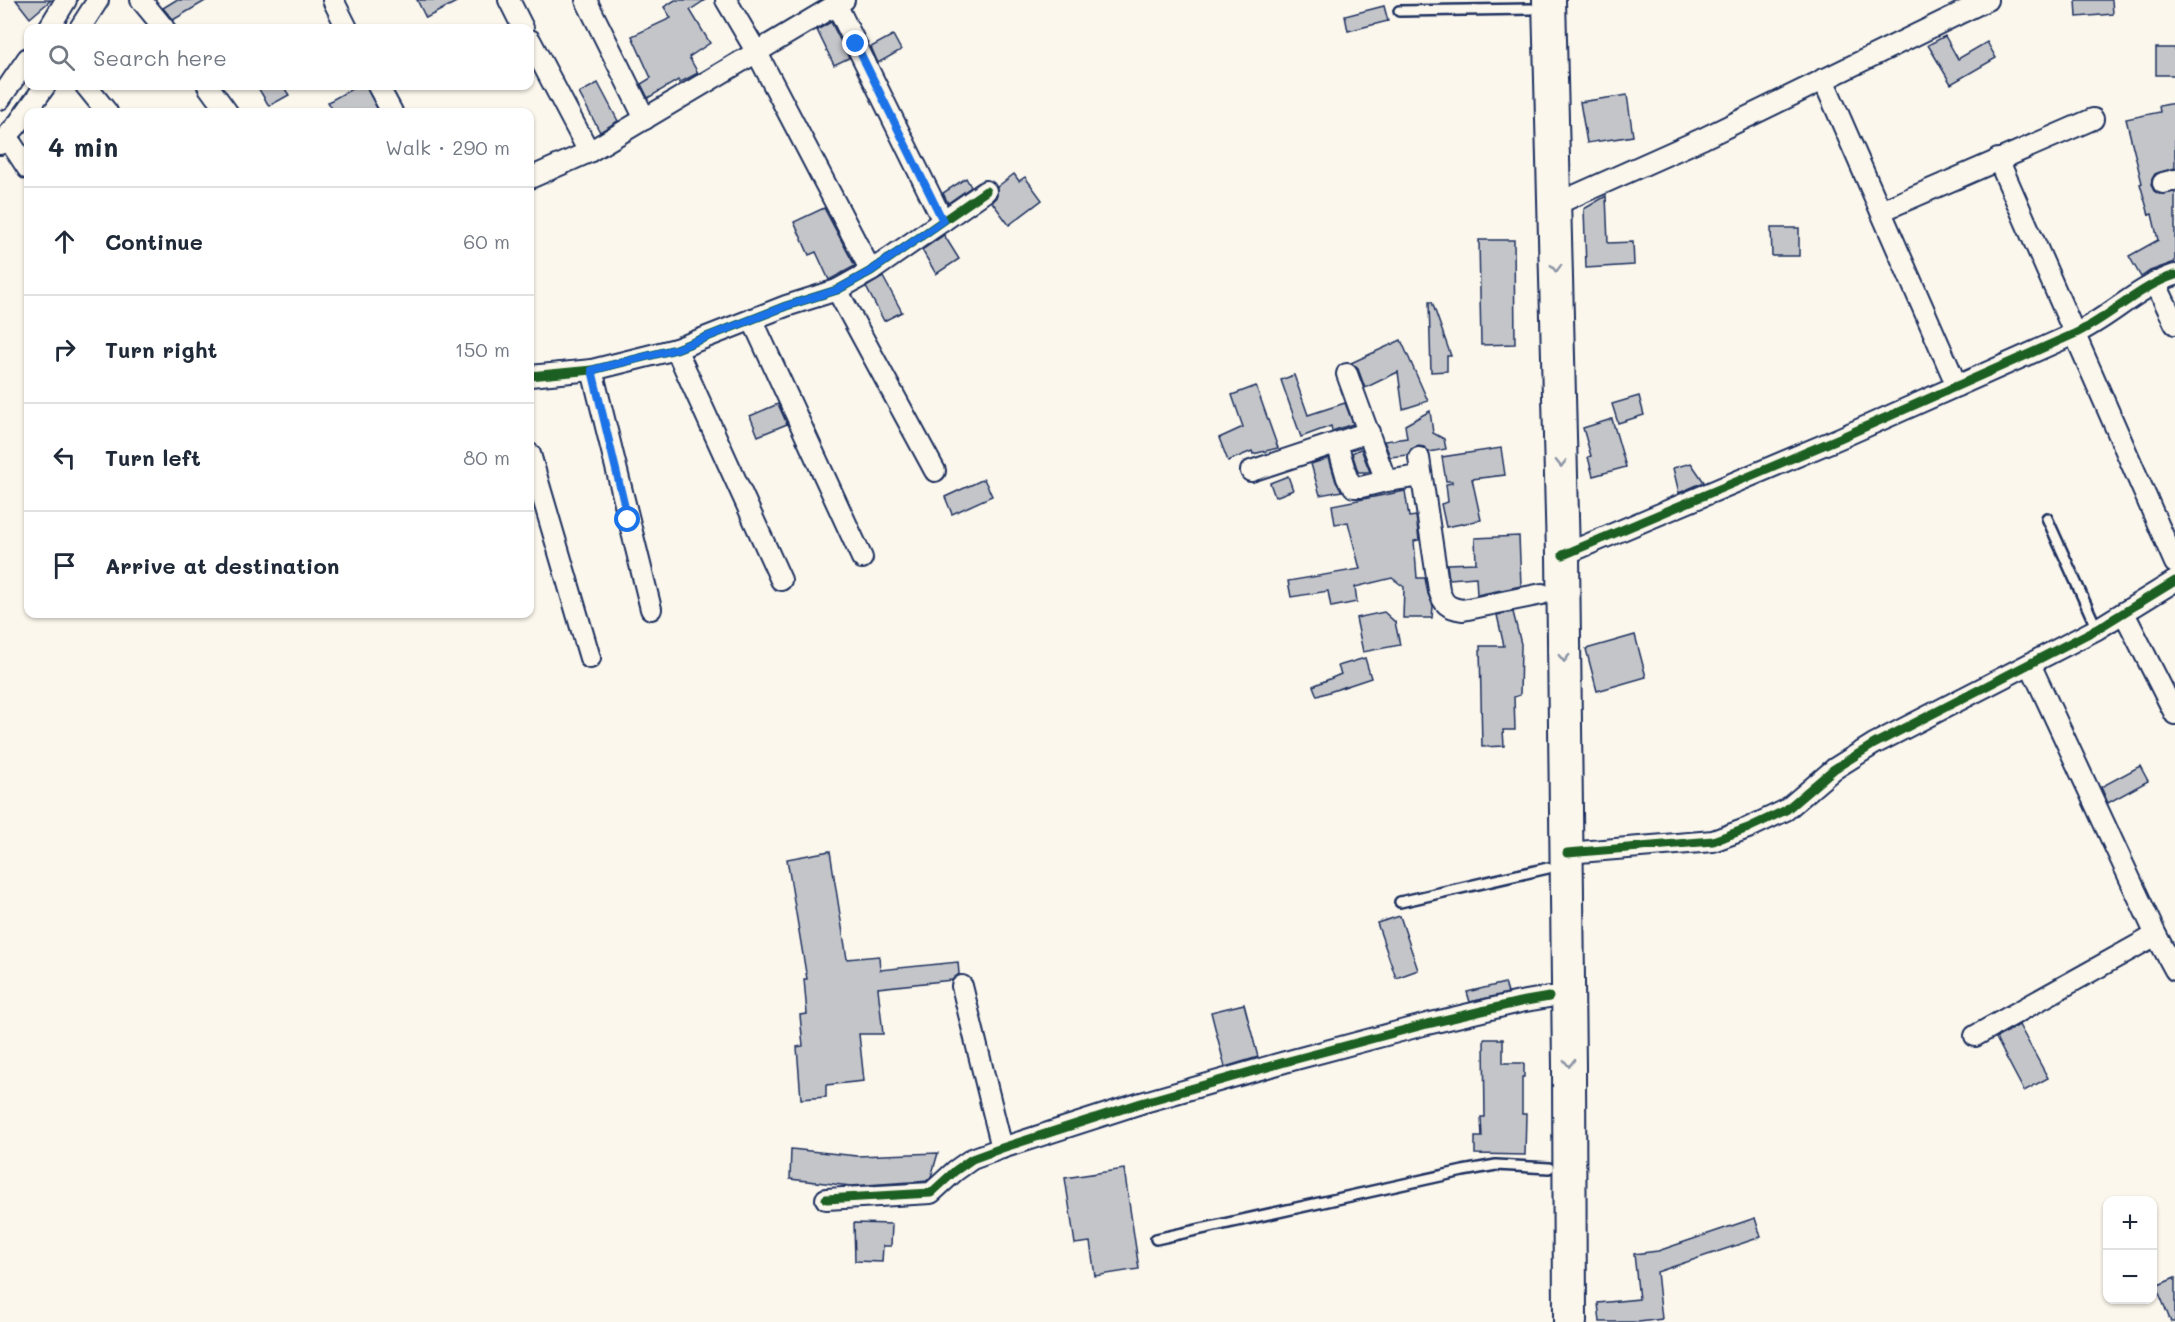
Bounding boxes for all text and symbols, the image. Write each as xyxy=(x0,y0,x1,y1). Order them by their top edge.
search box xyxy=(24,24,534,90)
route end xyxy=(842,30,868,56)
icon: search xyxy=(45,41,78,74)
text: Search here xyxy=(93,43,227,72)
text: 4 min xyxy=(48,130,118,164)
text: Walk · 290 m xyxy=(385,134,510,160)
icon: ahead xyxy=(48,225,81,258)
text: Continue xyxy=(105,227,203,256)
text: 60 m xyxy=(463,228,510,254)
one-way arrow xyxy=(1549,264,1562,273)
icon: right xyxy=(48,333,81,366)
text: Turn right xyxy=(105,335,217,364)
text: 150 m xyxy=(455,336,510,362)
icon: left xyxy=(48,441,81,474)
text: Turn left xyxy=(105,443,201,472)
text: 80 m xyxy=(463,444,510,470)
one-way arrow xyxy=(1554,459,1567,468)
route start xyxy=(614,506,640,532)
icon: arrive xyxy=(48,549,81,582)
text: Arrive at destination xyxy=(105,551,340,580)
one-way arrow xyxy=(1558,654,1571,663)
one-way arrow xyxy=(1563,1059,1575,1068)
map controls xyxy=(2103,1196,2157,1304)
button: + xyxy=(2103,1196,2157,1250)
button: − xyxy=(2103,1250,2157,1304)

